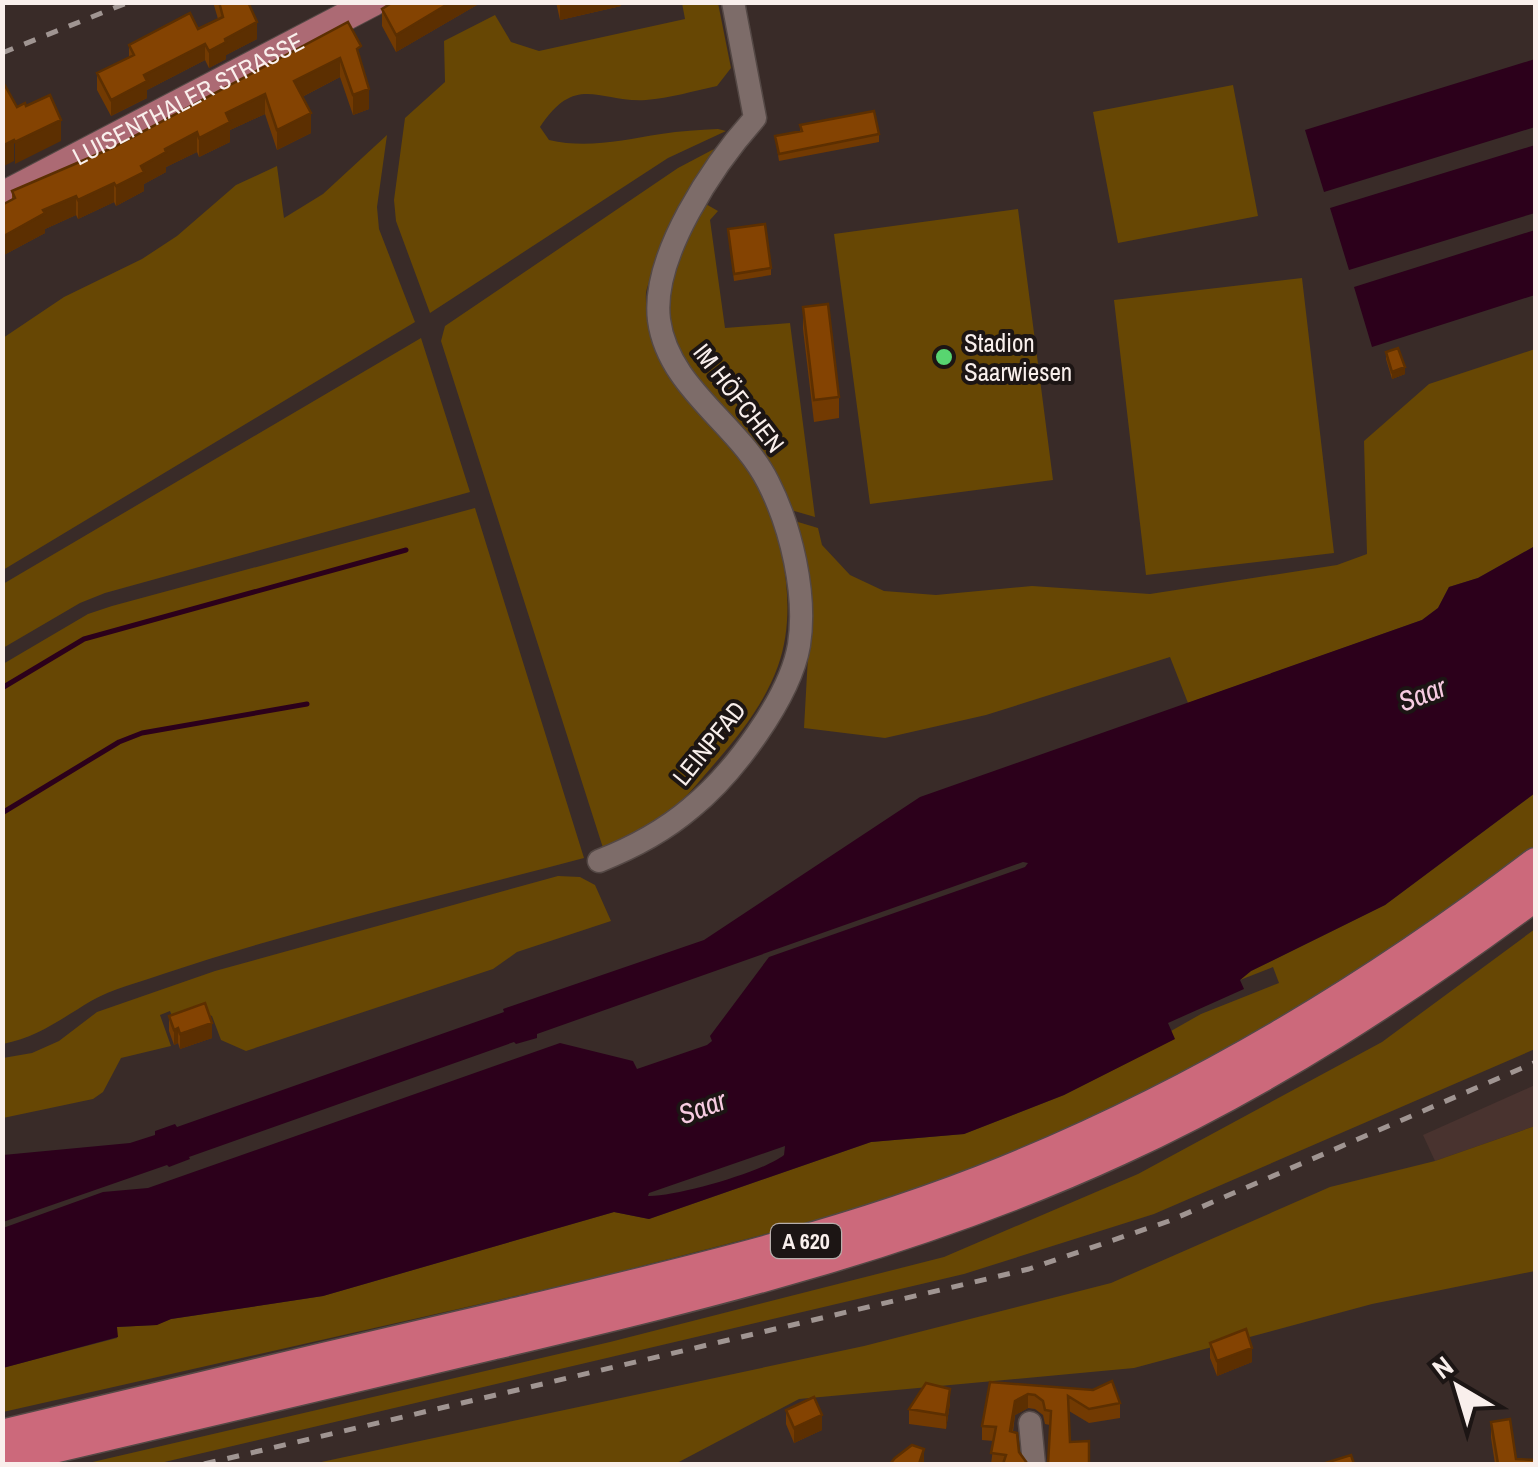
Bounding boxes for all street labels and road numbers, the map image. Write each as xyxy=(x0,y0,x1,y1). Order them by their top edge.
street label: LUISENTHALER STRASSE xyxy=(67,24,310,173)
street label: IM HÖFCHEN xyxy=(686,336,792,460)
street label: LEINPFAD xyxy=(665,694,753,792)
road number: A 620 xyxy=(771,1224,841,1258)

